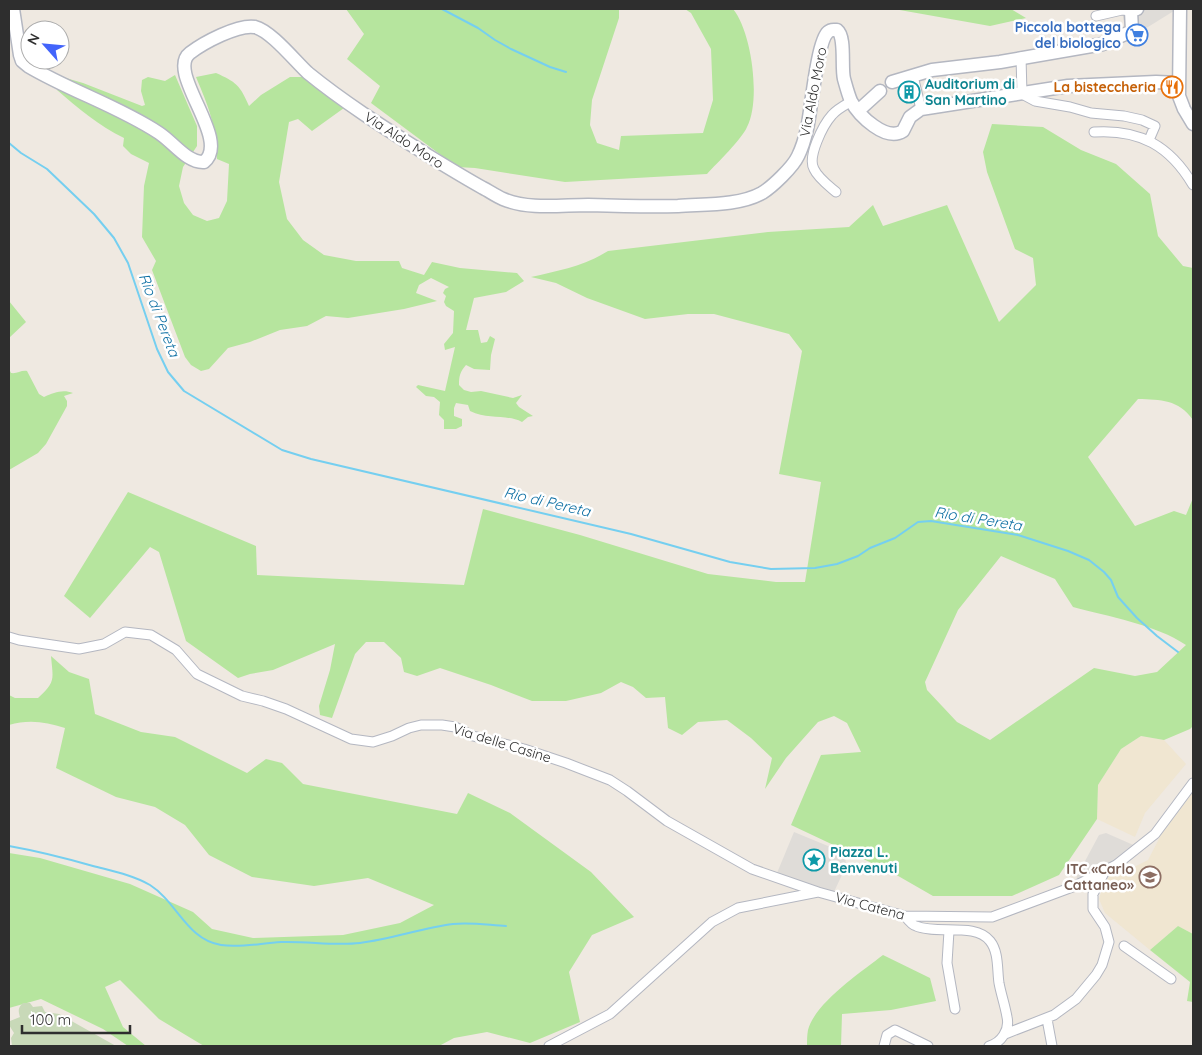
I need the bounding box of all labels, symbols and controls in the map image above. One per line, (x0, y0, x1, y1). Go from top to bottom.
place label: Piccola bottega del biologico (1015, 18, 1121, 52)
north arrow (20, 20, 70, 70)
supermarket icon: Piccola bottega del biologico (1125, 23, 1149, 47)
text: N (23, 30, 44, 48)
street label: Via Aldo Moro (795, 46, 831, 138)
place label: Auditorium di San Martino (925, 75, 1015, 109)
restaurant icon: La bisteccheria (1160, 75, 1184, 99)
place label: La bisteccheria (1053, 78, 1156, 96)
building icon: Auditorium di San Martino (897, 80, 921, 104)
street label: Via Aldo Moro (361, 108, 447, 172)
water label: Rio di Pereta (135, 270, 184, 360)
water label: Rio di Pereta (502, 482, 593, 521)
water label: Rio di Pereta (933, 502, 1024, 535)
street label: Via delle Casine (450, 719, 554, 767)
place label: Piazza L. Benvenuti (830, 843, 897, 877)
place icon: Piazza L. Benvenuti (802, 848, 826, 872)
place label: ITC «Carlo Cattaneo» (1064, 860, 1134, 894)
school or university icon: ITC «Carlo Cattaneo» (1138, 865, 1162, 889)
street label: Via Catena (833, 888, 907, 924)
scale bar (22, 1002, 130, 1034)
text: 100 m (30, 1010, 71, 1029)

